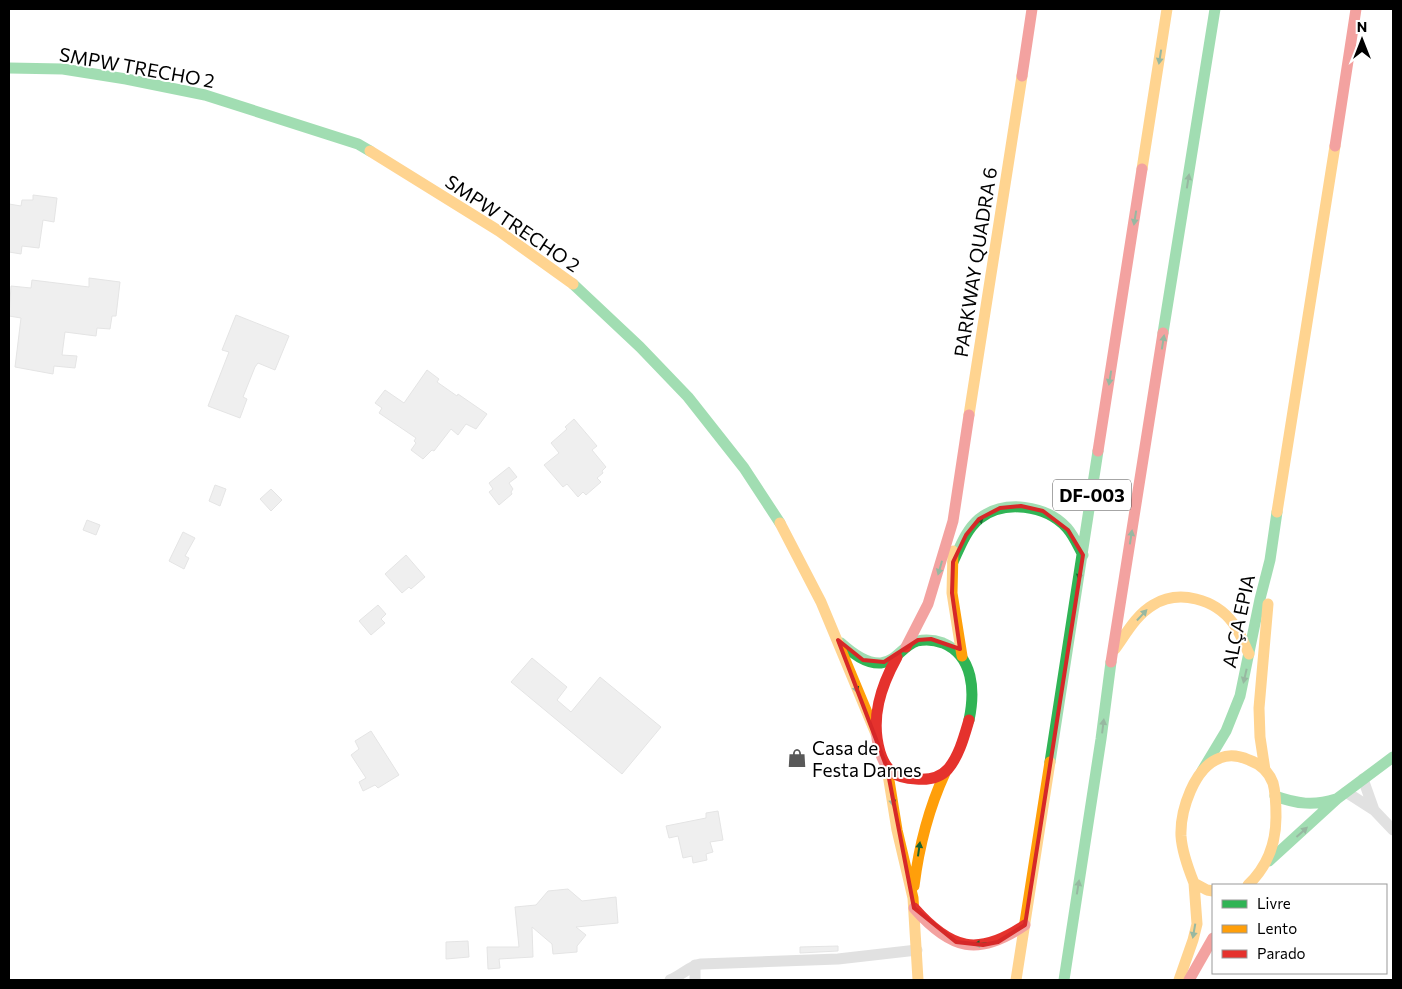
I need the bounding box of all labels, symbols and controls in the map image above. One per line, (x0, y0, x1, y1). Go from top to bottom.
north arrow (1337, 15, 1387, 65)
text: N (1357, 18, 1367, 35)
street label: SMPW TRECHO 2 (58, 42, 216, 92)
one-way arrow (1155, 49, 1163, 65)
street label: PARKWAY QUADRA 6 (949, 165, 1001, 359)
street label: SMPW TRECHO 2 (441, 169, 585, 277)
one-way arrow (1184, 173, 1192, 189)
one-way arrow (1131, 210, 1139, 226)
one-way arrow (1159, 333, 1167, 349)
one-way arrow (1106, 371, 1114, 387)
road number: DF-003 (1053, 480, 1131, 510)
one-way arrow (972, 516, 985, 527)
one-way arrow (1128, 528, 1136, 544)
one-way arrow (935, 561, 943, 576)
one-way arrow (1075, 566, 1083, 582)
street label: ALÇA EPIA (1217, 572, 1259, 670)
one-way arrow (1136, 609, 1148, 621)
one-way arrow (1241, 668, 1249, 683)
one-way arrow (851, 679, 859, 694)
one-way arrow (1099, 718, 1107, 734)
place label: Casa de Festa Dames (812, 736, 922, 781)
shop icon: Casa de Festa Dames (786, 747, 808, 769)
one-way arrow (888, 791, 896, 807)
one-way arrow (1296, 826, 1309, 837)
one-way arrow (915, 841, 923, 857)
one-way arrow (1074, 878, 1082, 894)
legend (1212, 884, 1387, 974)
text: Livre (1257, 894, 1291, 912)
text: Lento (1257, 919, 1297, 937)
one-way arrow (1190, 924, 1198, 940)
one-way arrow (973, 941, 989, 949)
text: Parado (1257, 944, 1306, 962)

